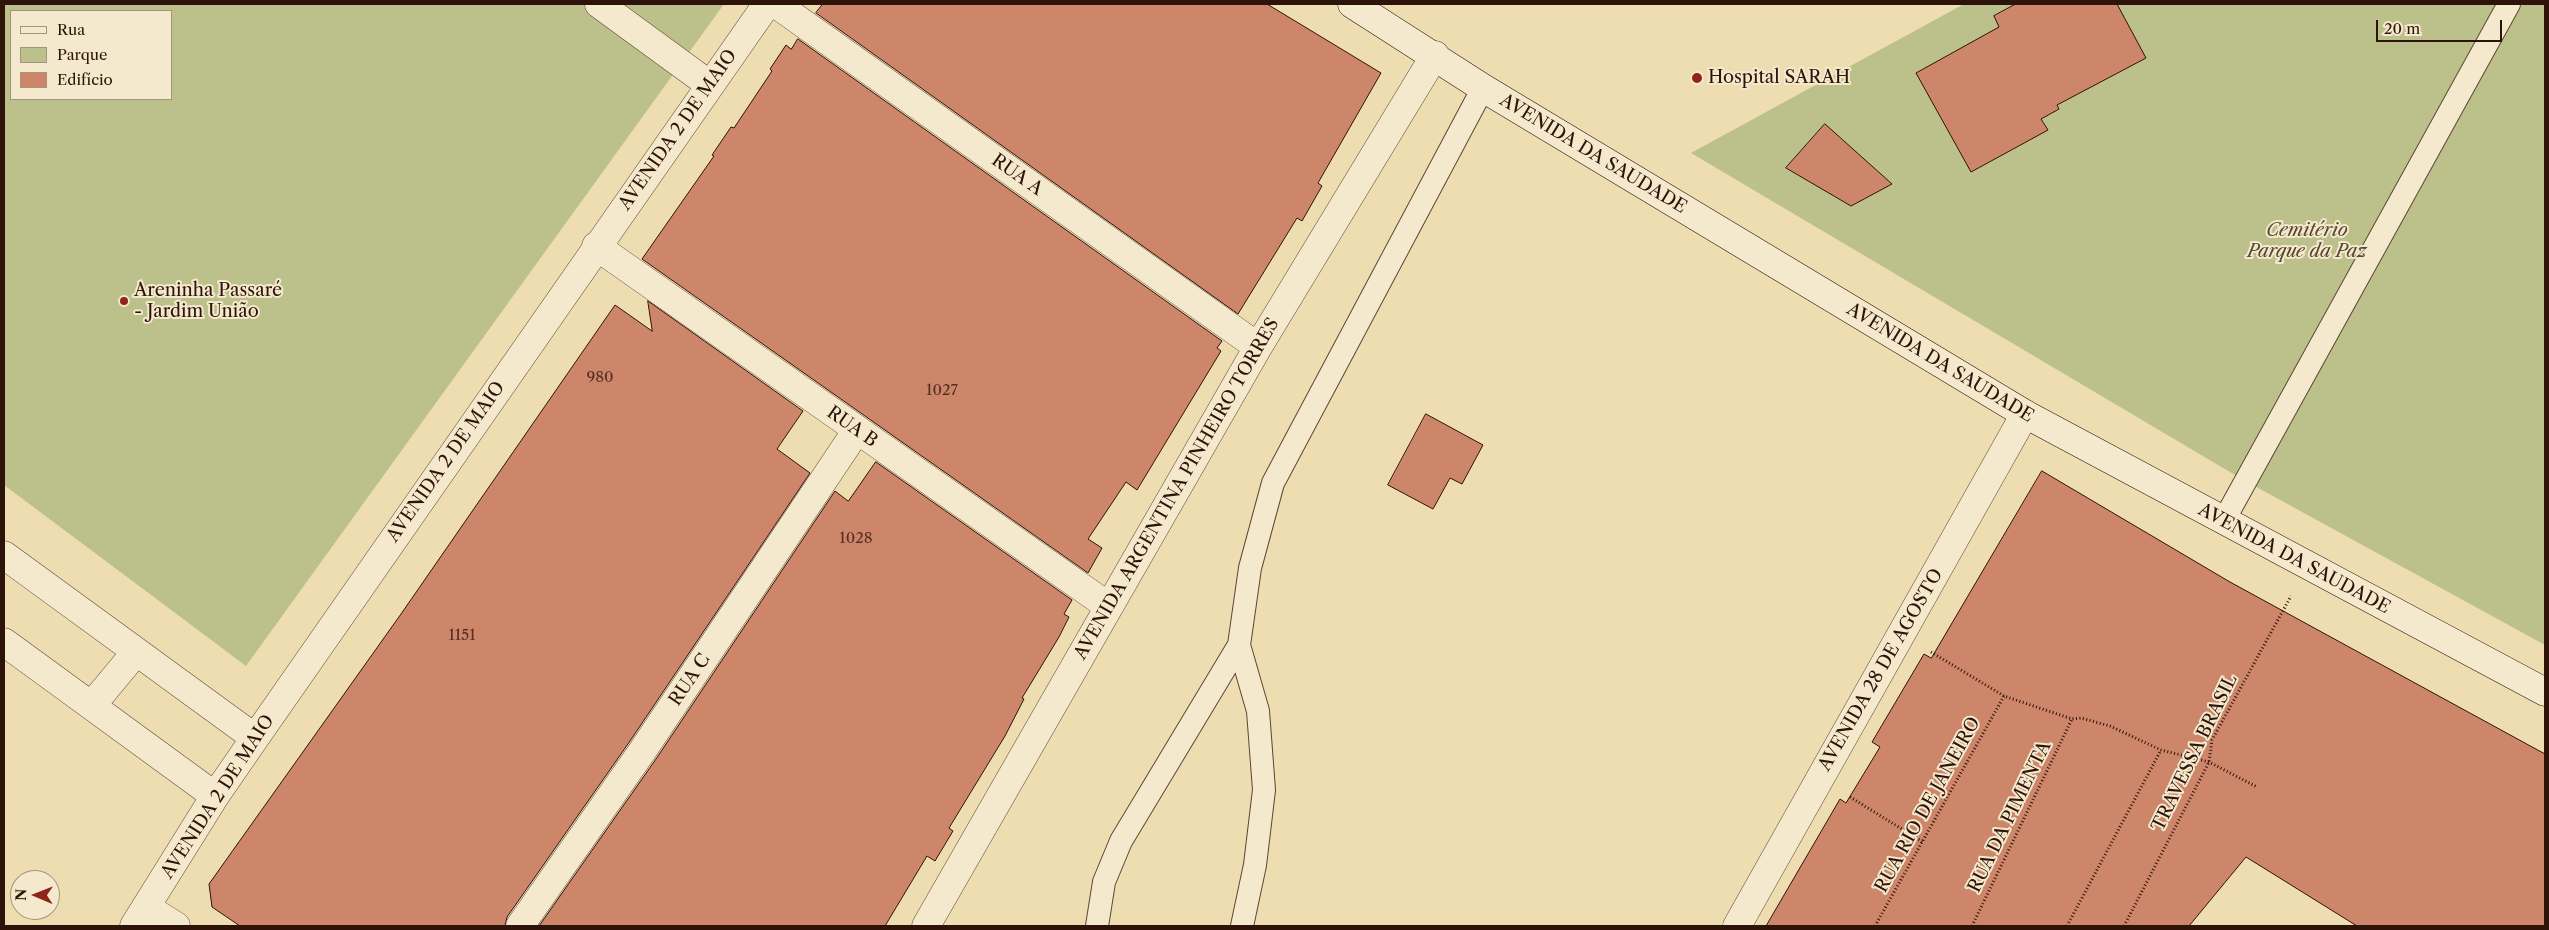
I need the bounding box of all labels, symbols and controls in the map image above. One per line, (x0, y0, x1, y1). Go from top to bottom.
legend (10, 10, 172, 100)
scale bar (2379, 10, 2505, 42)
text: 20 m (2384, 19, 2420, 38)
text: Rua (57, 20, 85, 39)
text: Parque (57, 45, 107, 64)
street label: AVENIDA 2 DE MAIO (614, 46, 742, 214)
place label: Hospital SARAH (1708, 67, 1850, 89)
text: Edifício (57, 70, 113, 89)
marker: Hospital SARAH (1690, 71, 1704, 85)
street label: AVENIDA DA SAUDADE (1496, 90, 1690, 218)
street label: RUA A (987, 150, 1047, 200)
park label: Cemitério Parque da Paz (2247, 220, 2367, 262)
place label: Areninha Passaré - Jardim União (134, 280, 282, 322)
marker: Areninha Passaré - Jardim União (118, 295, 130, 307)
street label: AVENIDA DA SAUDADE (1843, 299, 2037, 427)
street label: AVENIDA ARGENTINA PINHEIRO TORRES (1070, 314, 1284, 664)
house number: 980 (586, 369, 614, 387)
street label: AVENIDA 2 DE MAIO (382, 378, 510, 546)
house number: 1027 (926, 382, 958, 400)
street label: RUA B (822, 402, 882, 452)
street label: AVENIDA DA SAUDADE (2194, 499, 2394, 619)
house number: 1028 (839, 530, 873, 548)
street label: AVENIDA 28 DE AGOSTO (1814, 565, 1948, 775)
house number: 1151 (448, 627, 476, 645)
street label: RUA C (665, 650, 715, 710)
street label: TRAVESSA BRASIL (2148, 671, 2242, 835)
street label: AVENIDA 2 DE MAIO (157, 711, 279, 883)
street label: RUA RIO DE JANEIRO (1871, 714, 1985, 896)
street label: RUA DA PIMENTA (1964, 738, 2056, 896)
north arrow (10, 870, 60, 920)
text: N (12, 889, 30, 901)

